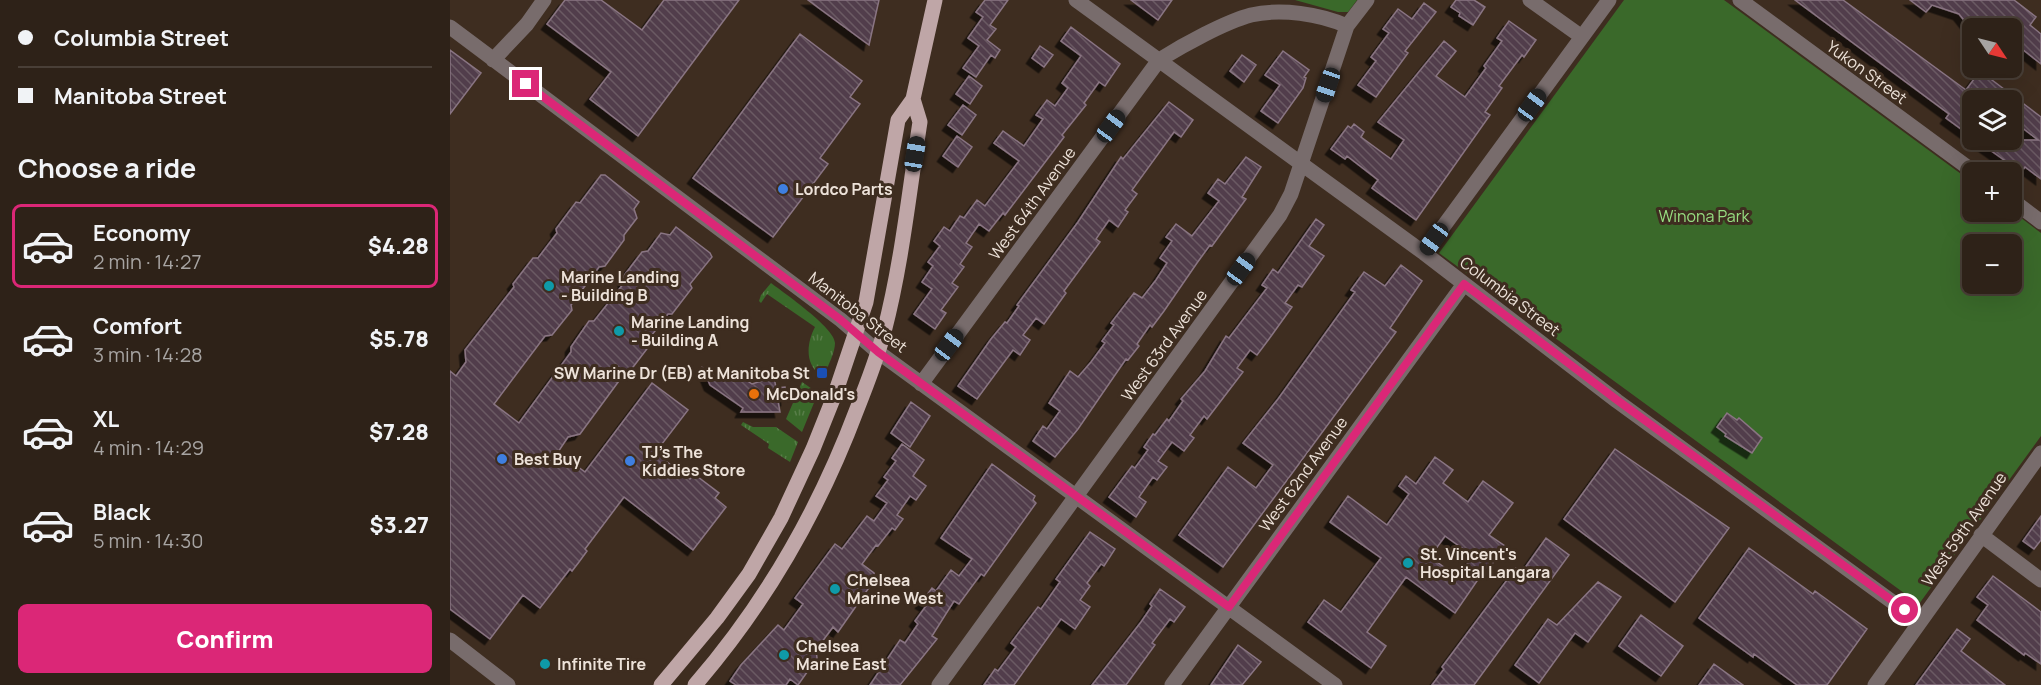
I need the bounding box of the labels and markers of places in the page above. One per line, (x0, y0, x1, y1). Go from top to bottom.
place label: Lordco Parts (795, 178, 893, 200)
marker: Lordco Parts (776, 182, 790, 196)
place label: Marine Landing - Building B (561, 266, 679, 306)
marker: Marine Landing - Building B (542, 279, 556, 293)
place label: Marine Landing - Building A (631, 311, 749, 351)
marker: Marine Landing - Building A (612, 324, 626, 338)
place label: SW Marine Dr (EB) at Manitoba St (554, 362, 810, 384)
marker: SW Marine Dr (EB) at Manitoba St (815, 366, 829, 380)
place label: McDonald's (766, 383, 855, 405)
marker: McDonald's (747, 387, 761, 401)
place label: TJ's The Kiddies Store (642, 441, 746, 481)
place label: Best Buy (514, 448, 582, 470)
marker: Best Buy (495, 452, 509, 466)
marker: TJ's The Kiddies Store (623, 454, 637, 468)
place label: St. Vincent's Hospital Langara (1420, 543, 1550, 583)
marker: St. Vincent's Hospital Langara (1401, 556, 1415, 570)
place label: Chelsea Marine West (847, 569, 943, 609)
marker: Chelsea Marine West (828, 582, 842, 596)
place label: Chelsea Marine East (796, 635, 887, 675)
marker: Chelsea Marine East (777, 648, 791, 662)
place label: Infinite Tire (557, 653, 647, 675)
marker: Infinite Tire (538, 657, 552, 671)

